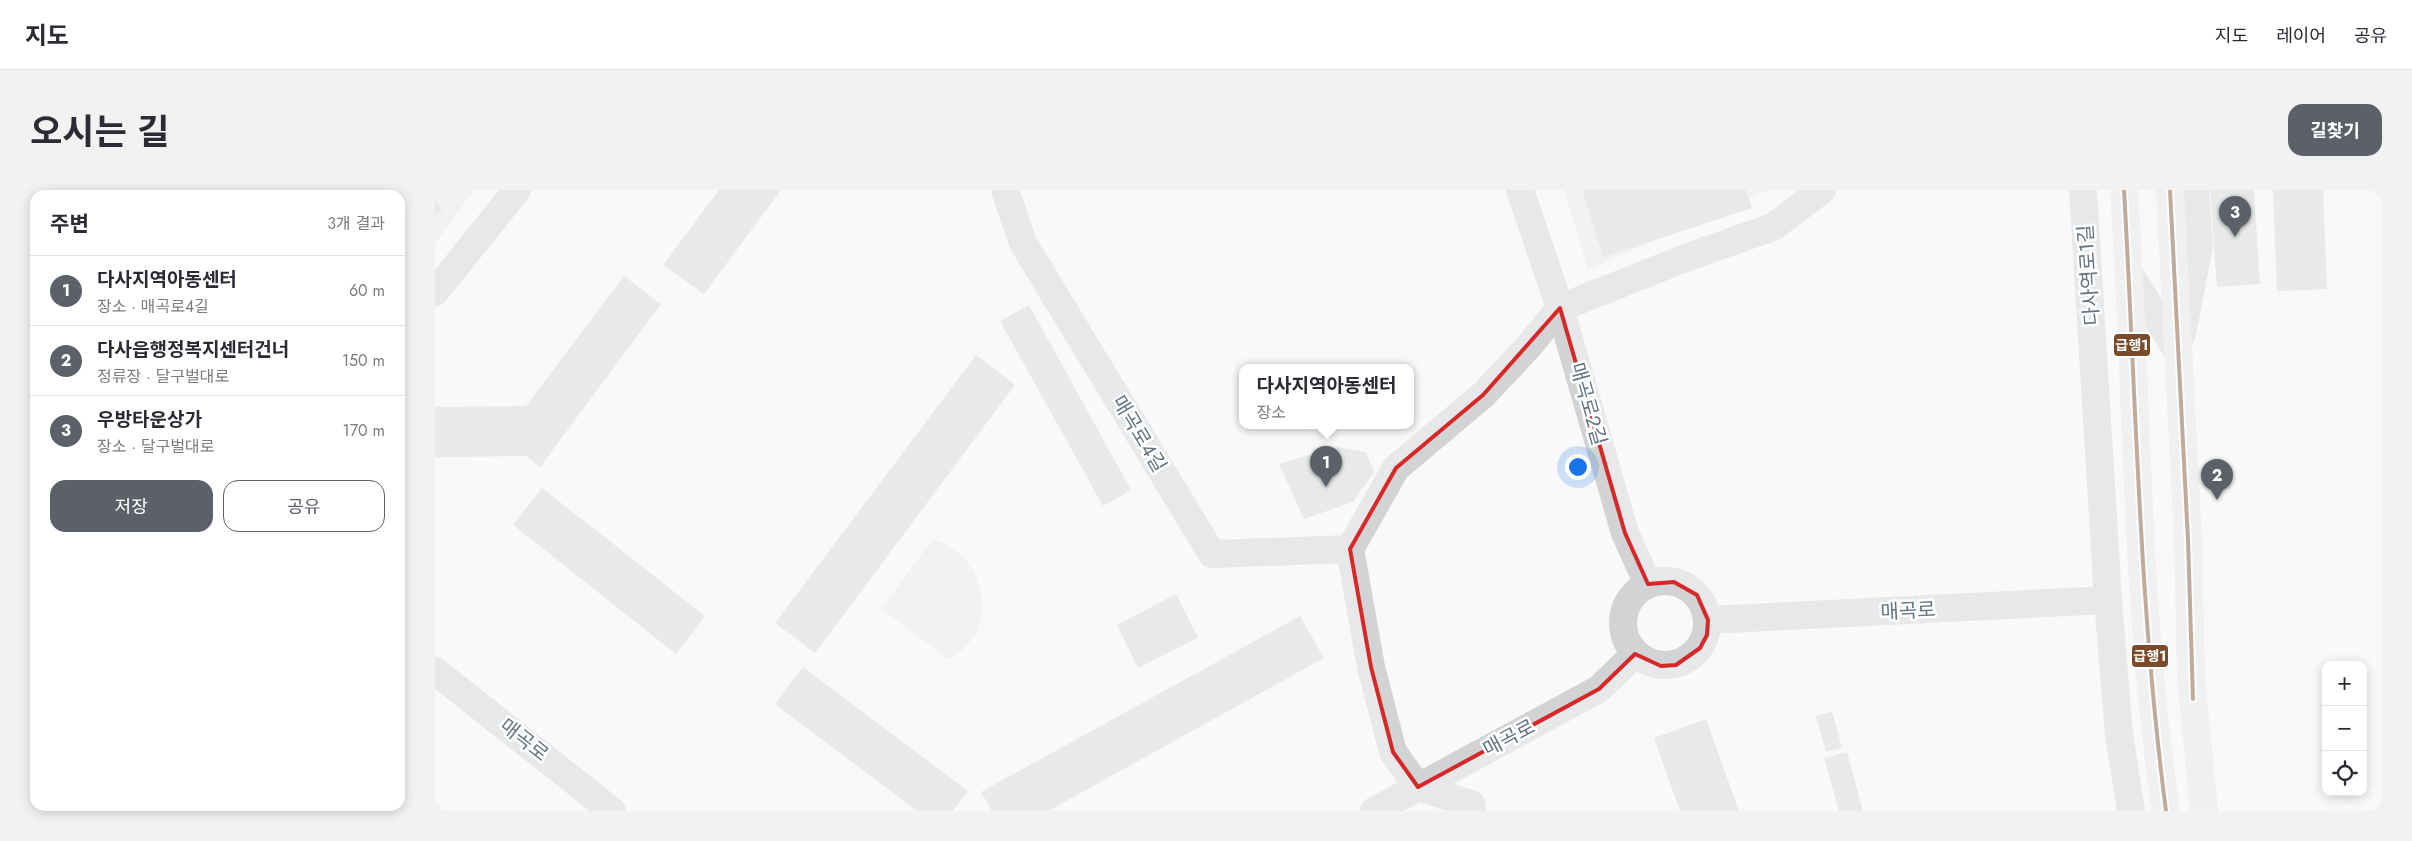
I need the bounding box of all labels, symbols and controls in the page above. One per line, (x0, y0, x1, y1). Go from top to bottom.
text: 지도 (25, 18, 69, 53)
text: 지도 (2215, 23, 2248, 49)
text: 레이어 (2276, 23, 2326, 49)
text: 공유 (2354, 23, 2387, 49)
button: 길찾기 (2288, 104, 2382, 156)
text: 오시는 길 (30, 107, 169, 157)
pin: 3 (2219, 196, 2251, 237)
text: 주변 (50, 209, 89, 239)
text: 3개 결과 (327, 212, 385, 235)
street label: 다사역로1길 (2071, 224, 2107, 326)
text: 다사지역아동센터 (97, 266, 237, 293)
text: 1 (62, 279, 70, 302)
text: 60 m (349, 279, 385, 302)
text: 장소 · 매곡로4길 (97, 295, 209, 318)
line badge: 급행1 (2113, 333, 2151, 357)
text: 급행1 (2116, 335, 2148, 355)
text: 다사읍행정복지센터건너 (97, 336, 289, 363)
text: 2 (61, 349, 71, 372)
text: 150 m (342, 349, 385, 372)
street label: 매곡로2길 (1562, 359, 1614, 449)
popup (1239, 364, 1414, 429)
text: 정류장 · 달구벌대로 (97, 365, 229, 388)
text: 다사지역아동센터 (1257, 372, 1396, 399)
street label: 매곡로4길 (1105, 390, 1173, 478)
text: 장소 (1257, 401, 1286, 424)
text: 우방타운상가 (97, 406, 202, 433)
text: 3 (61, 419, 71, 442)
text: 170 m (343, 419, 385, 442)
text: 장소 · 달구벌대로 (97, 435, 214, 458)
pin: 1 (1310, 446, 1342, 487)
your location (1565, 454, 1591, 480)
pin: 2 (2201, 459, 2233, 500)
button: 저장 (50, 480, 213, 532)
button: 공유 (223, 480, 385, 532)
street label: 매곡로 (1880, 595, 1936, 627)
line badge: 급행1 (2131, 644, 2169, 668)
text: 급행1 (2134, 646, 2166, 666)
map controls (2322, 661, 2367, 796)
button: + (2322, 661, 2367, 706)
button: − (2322, 706, 2367, 751)
street label: 매곡로 (493, 712, 555, 768)
street label: 매곡로 (1478, 712, 1540, 764)
button: locate (2322, 751, 2367, 796)

